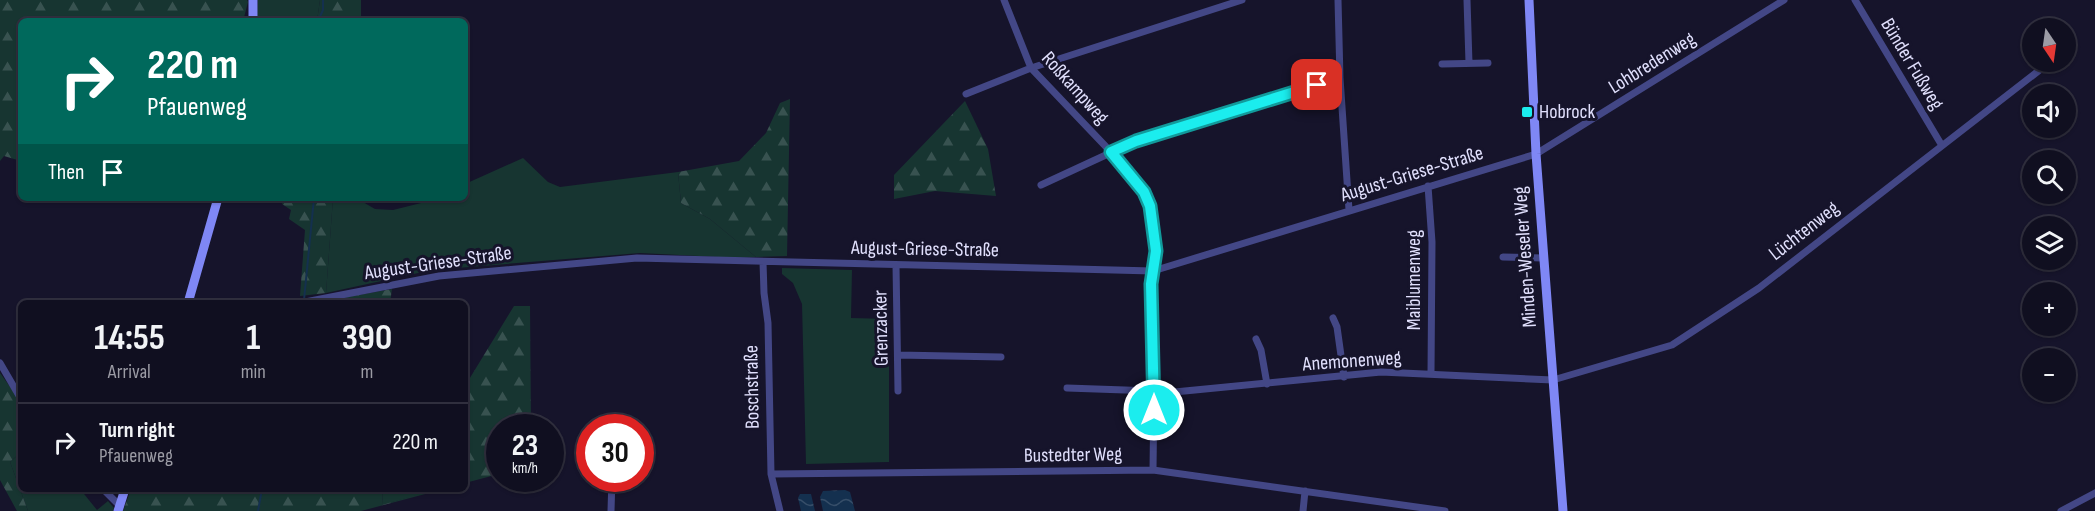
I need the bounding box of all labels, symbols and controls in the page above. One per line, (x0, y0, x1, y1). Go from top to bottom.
street label: Bünder Fußweg (1875, 14, 1949, 114)
north arrow (2022, 18, 2076, 72)
map controls (2022, 18, 2076, 402)
street label: Lohbredenweg (1604, 27, 1700, 99)
text: 220 m (147, 40, 238, 91)
icon: right (48, 42, 126, 120)
street label: Roßkampweg (1036, 47, 1114, 129)
pin (1291, 59, 1342, 110)
icon: arrive (1300, 68, 1333, 101)
button: sound (2022, 84, 2076, 138)
text: Pfauenweg (147, 91, 247, 123)
place label: Hobrock (1539, 100, 1595, 124)
marker: Hobrock (1520, 105, 1534, 119)
street label: August-Griese-Straße (1337, 141, 1486, 207)
button: search (2022, 150, 2076, 204)
icon: arrive (96, 156, 129, 189)
text: Then (48, 159, 84, 186)
street label: Minden-Weseler Weg (1508, 186, 1542, 328)
street label: Lüchtenweg (1764, 196, 1844, 266)
button: layers (2022, 216, 2076, 270)
street label: Maiblumenweg (1402, 230, 1426, 330)
street label: August-Griese-Straße (850, 236, 999, 262)
street label: August-Griese-Straße (362, 241, 513, 285)
button: + (2022, 282, 2076, 336)
street label: Grenzacker (868, 290, 894, 366)
text: 14:55 (94, 317, 165, 360)
text: 1 (246, 317, 260, 360)
text: 390 (342, 317, 392, 360)
street label: Boschstraße (739, 345, 765, 429)
street label: Anemonenweg (1301, 346, 1402, 376)
button: − (2022, 348, 2076, 402)
text: Arrival (108, 360, 151, 384)
text: min (241, 360, 266, 384)
text: m (360, 360, 373, 384)
position arrow (1122, 378, 1186, 442)
speed limit sign: 30 (576, 414, 654, 492)
text: Turn right (99, 417, 175, 444)
icon: right (48, 426, 81, 459)
text: 23 (512, 428, 538, 464)
text: 220 m (392, 429, 438, 456)
street label: Bustedter Weg (1024, 442, 1122, 468)
text: Pfauenweg (99, 444, 173, 468)
text: km/h (512, 459, 538, 478)

